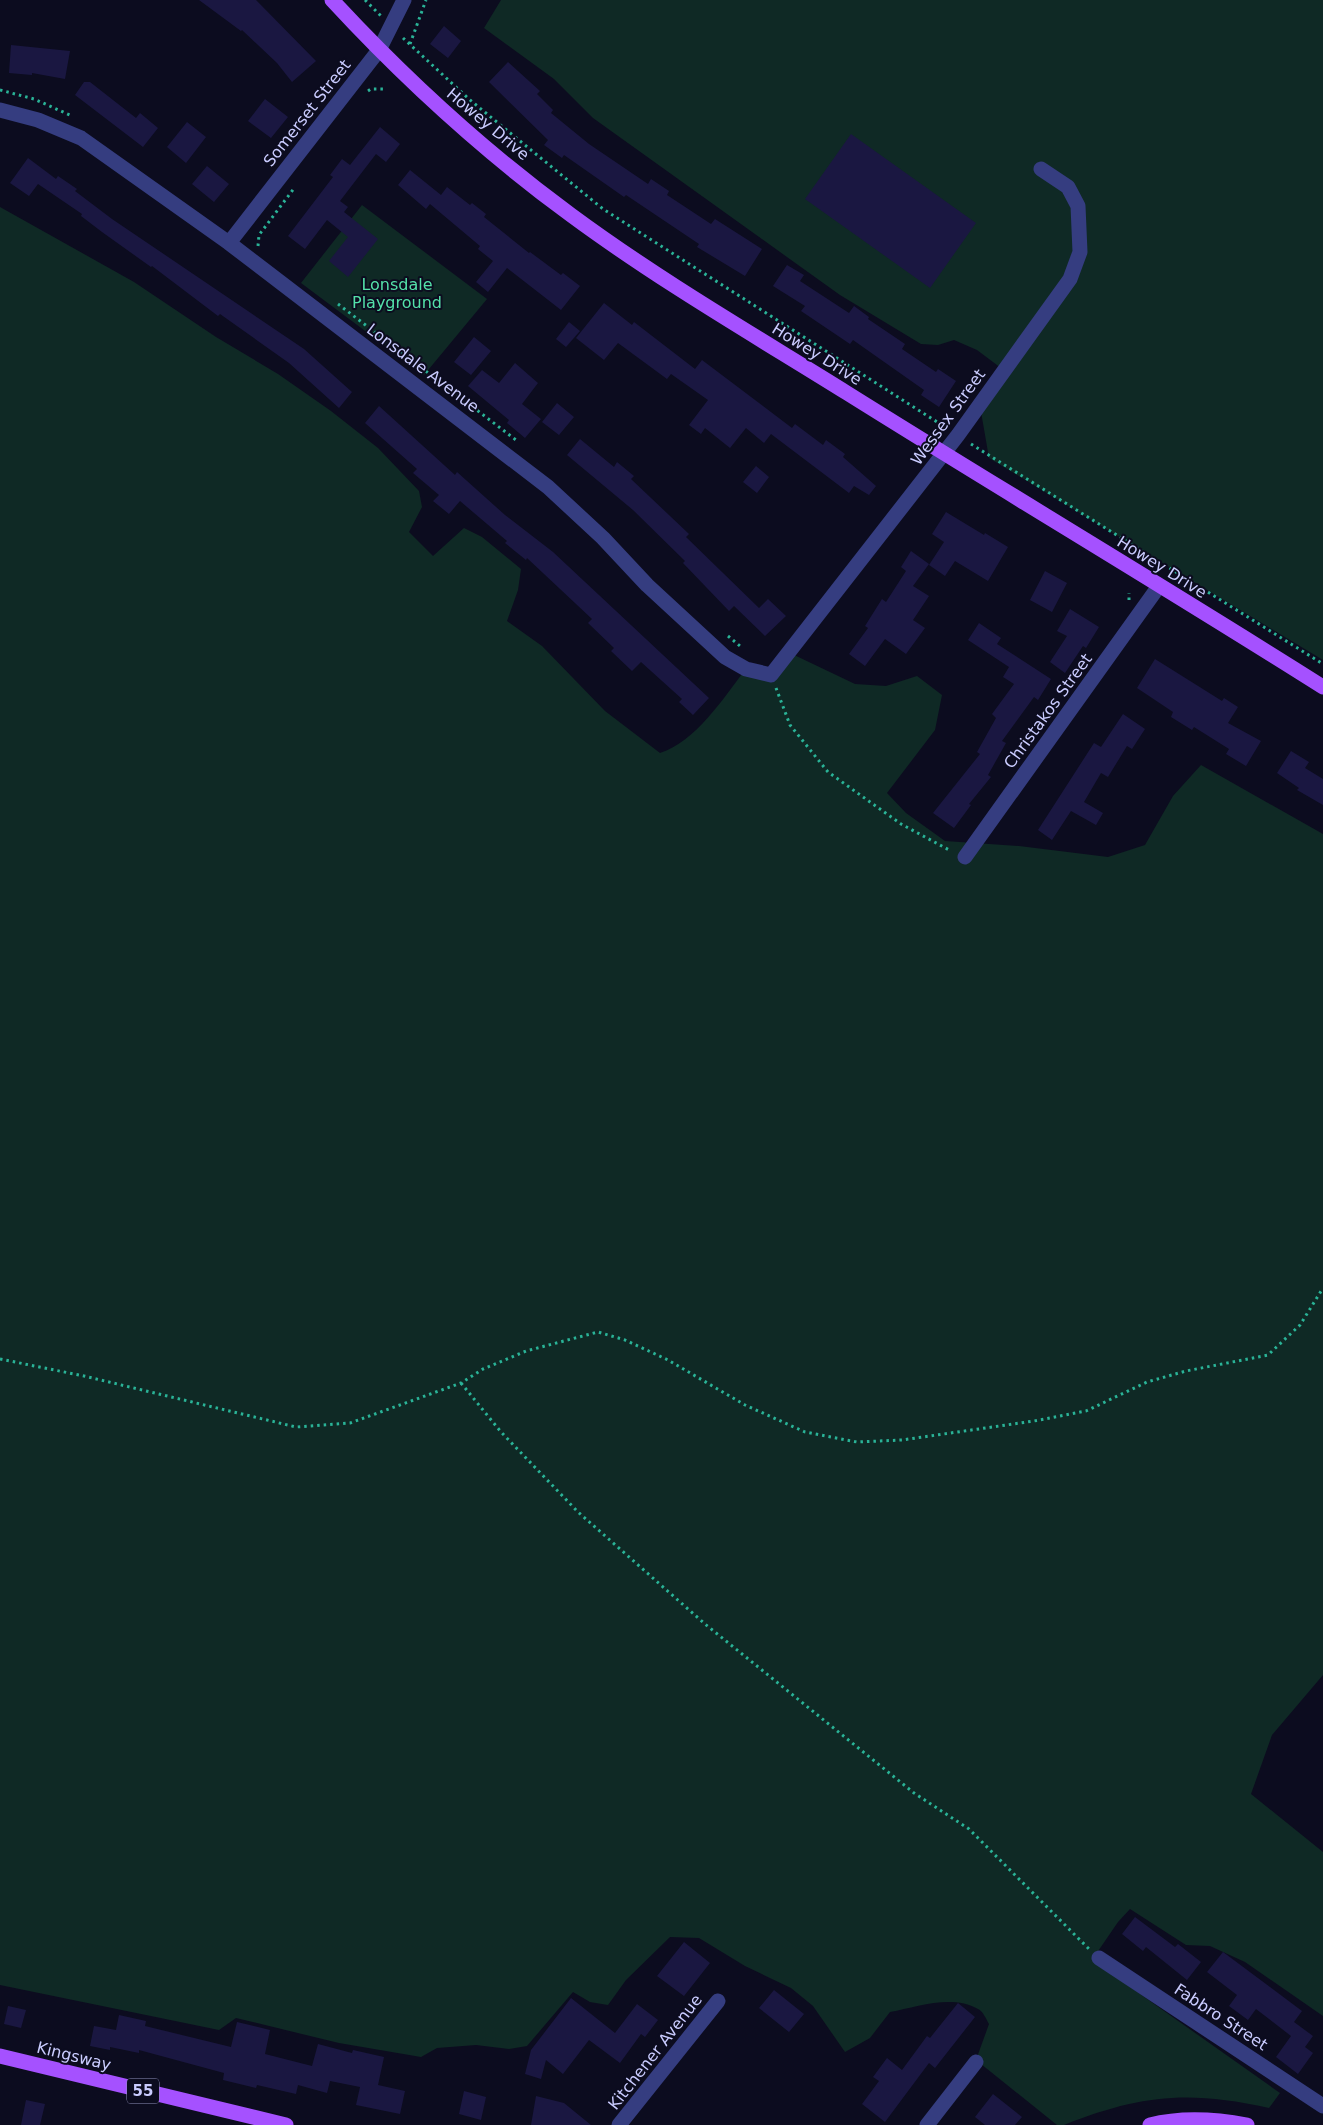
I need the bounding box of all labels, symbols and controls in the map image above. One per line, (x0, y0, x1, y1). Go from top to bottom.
street label: Somerset Street (259, 56, 355, 170)
street label: Howey Drive (443, 84, 533, 164)
park label: Lonsdale Playground (352, 275, 442, 312)
street label: Howey Drive (769, 319, 865, 389)
street label: Lonsdale Avenue (363, 320, 483, 416)
street label: Wessex Street (907, 365, 989, 469)
street label: Howey Drive (1114, 532, 1210, 602)
street label: Christakos Street (1000, 650, 1096, 772)
street label: Fabbro Street (1171, 1980, 1271, 2054)
street label: Kitchener Avenue (604, 1991, 706, 2113)
street label: Kingsway (35, 2038, 113, 2074)
road number: 55 (127, 2078, 159, 2104)

